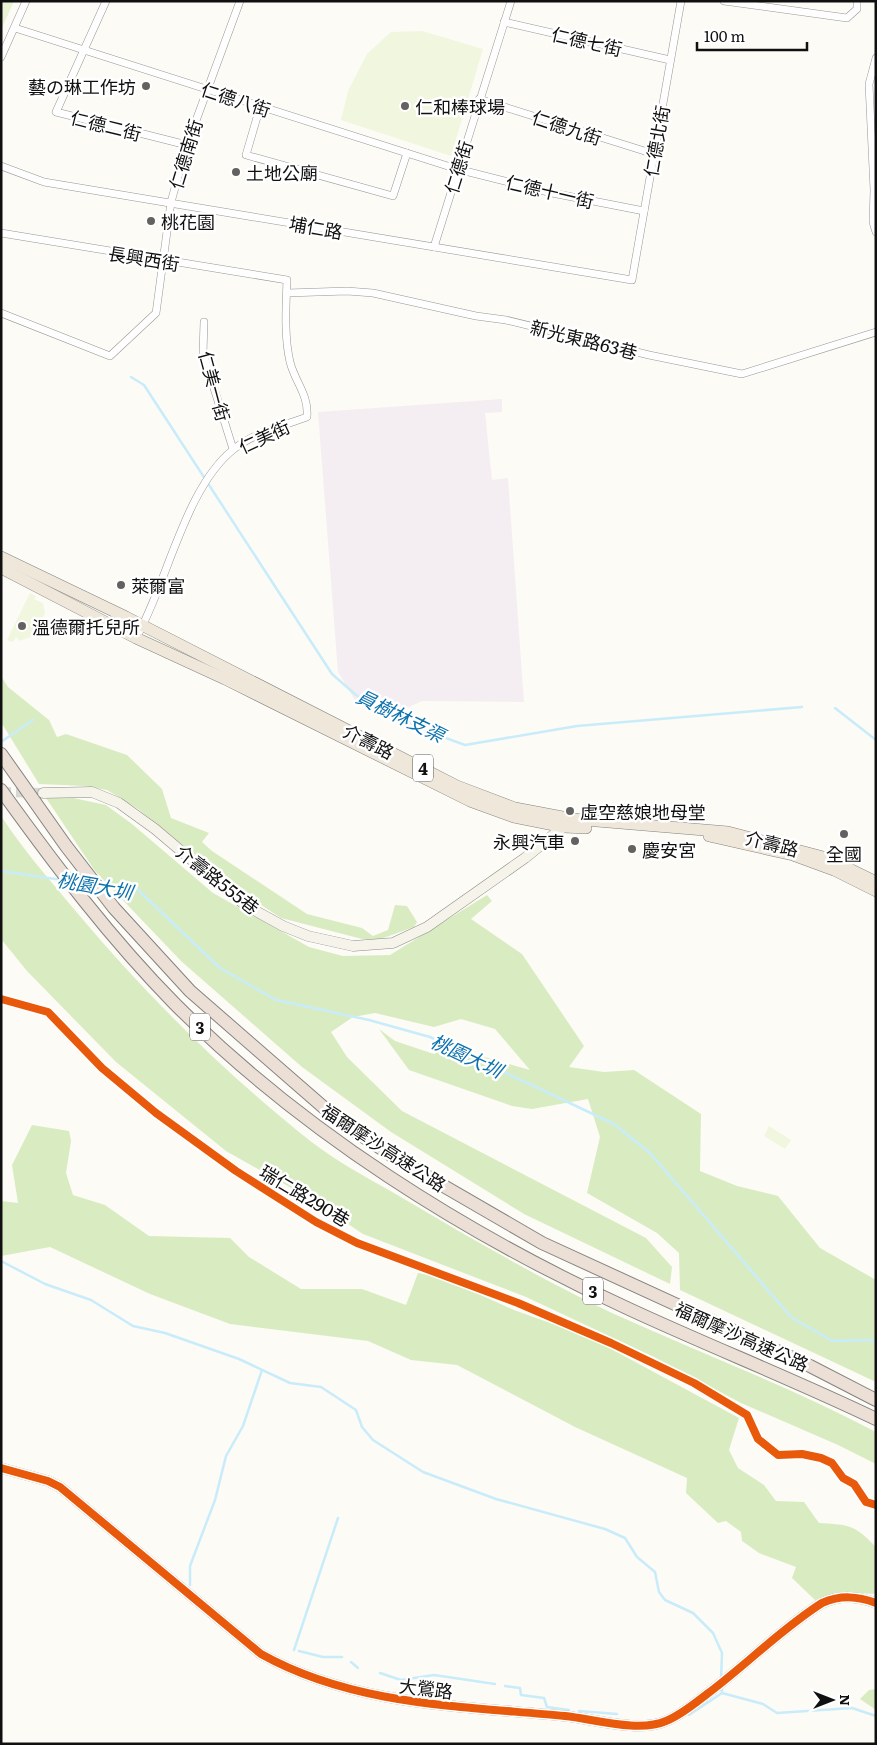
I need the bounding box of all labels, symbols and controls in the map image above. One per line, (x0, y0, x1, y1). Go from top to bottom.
street label: 仁德七街 (549, 20, 625, 62)
scale bar (697, 20, 807, 52)
text: 100 m (704, 24, 745, 47)
place label: 藝の琳工作坊 (28, 73, 136, 100)
street label: 仁德八街 (198, 75, 274, 123)
marker: 藝の琳工作坊 (140, 80, 152, 92)
place label: 仁和棒球場 (415, 93, 505, 120)
marker: 仁和棒球場 (399, 100, 411, 112)
street label: 仁德二街 (68, 103, 144, 147)
street label: 仁德九街 (529, 103, 605, 151)
street label: 仁德北街 (636, 103, 676, 179)
street label: 仁德南街 (162, 116, 208, 192)
street label: 仁德街 (437, 137, 479, 197)
place label: 土地公廟 (246, 159, 318, 186)
marker: 土地公廟 (230, 166, 242, 178)
street label: 仁德十一街 (503, 168, 597, 214)
place label: 桃花園 (161, 208, 215, 235)
street label: 埔仁路 (287, 209, 345, 245)
marker: 桃花園 (145, 215, 157, 227)
street label: 長興西街 (106, 239, 182, 277)
street label: 新光東路63巷 (528, 313, 640, 365)
street label: 仁美一街 (193, 348, 237, 424)
street label: 仁美街 (234, 412, 294, 460)
place label: 萊爾富 (131, 572, 185, 599)
marker: 萊爾富 (115, 579, 127, 591)
place label: 溫德爾托兒所 (32, 613, 140, 640)
marker: 溫德爾托兒所 (16, 620, 28, 632)
water label: 員樹林支渠 (352, 682, 453, 750)
street label: 介壽路 (339, 717, 399, 765)
road number: 4 (413, 754, 433, 781)
place label: 虛空慈娘地母堂 (580, 798, 706, 825)
marker: 虛空慈娘地母堂 (564, 805, 576, 817)
street label: 介壽路 (743, 823, 801, 863)
place label: 永興汽車 (493, 828, 565, 855)
marker: 全國 (838, 828, 850, 840)
marker: 永興汽車 (569, 835, 581, 847)
place label: 慶安宮 (642, 836, 696, 863)
street label: 介壽路555巷 (171, 838, 265, 920)
place label: 全國 (826, 840, 862, 867)
marker: 慶安宮 (626, 843, 638, 855)
water label: 桃園大圳 (55, 865, 138, 906)
road number: 3 (190, 1014, 210, 1040)
water label: 桃園大圳 (427, 1026, 510, 1085)
street label: 福爾摩沙高速公路 (316, 1096, 452, 1198)
street label: 瑞仁路290巷 (255, 1157, 355, 1233)
road number: 3 (583, 1278, 603, 1304)
street label: 福爾摩沙高速公路 (671, 1294, 813, 1378)
street label: 大鶯路 (398, 1671, 454, 1705)
north arrow (807, 1675, 857, 1725)
text: N (836, 1694, 856, 1706)

